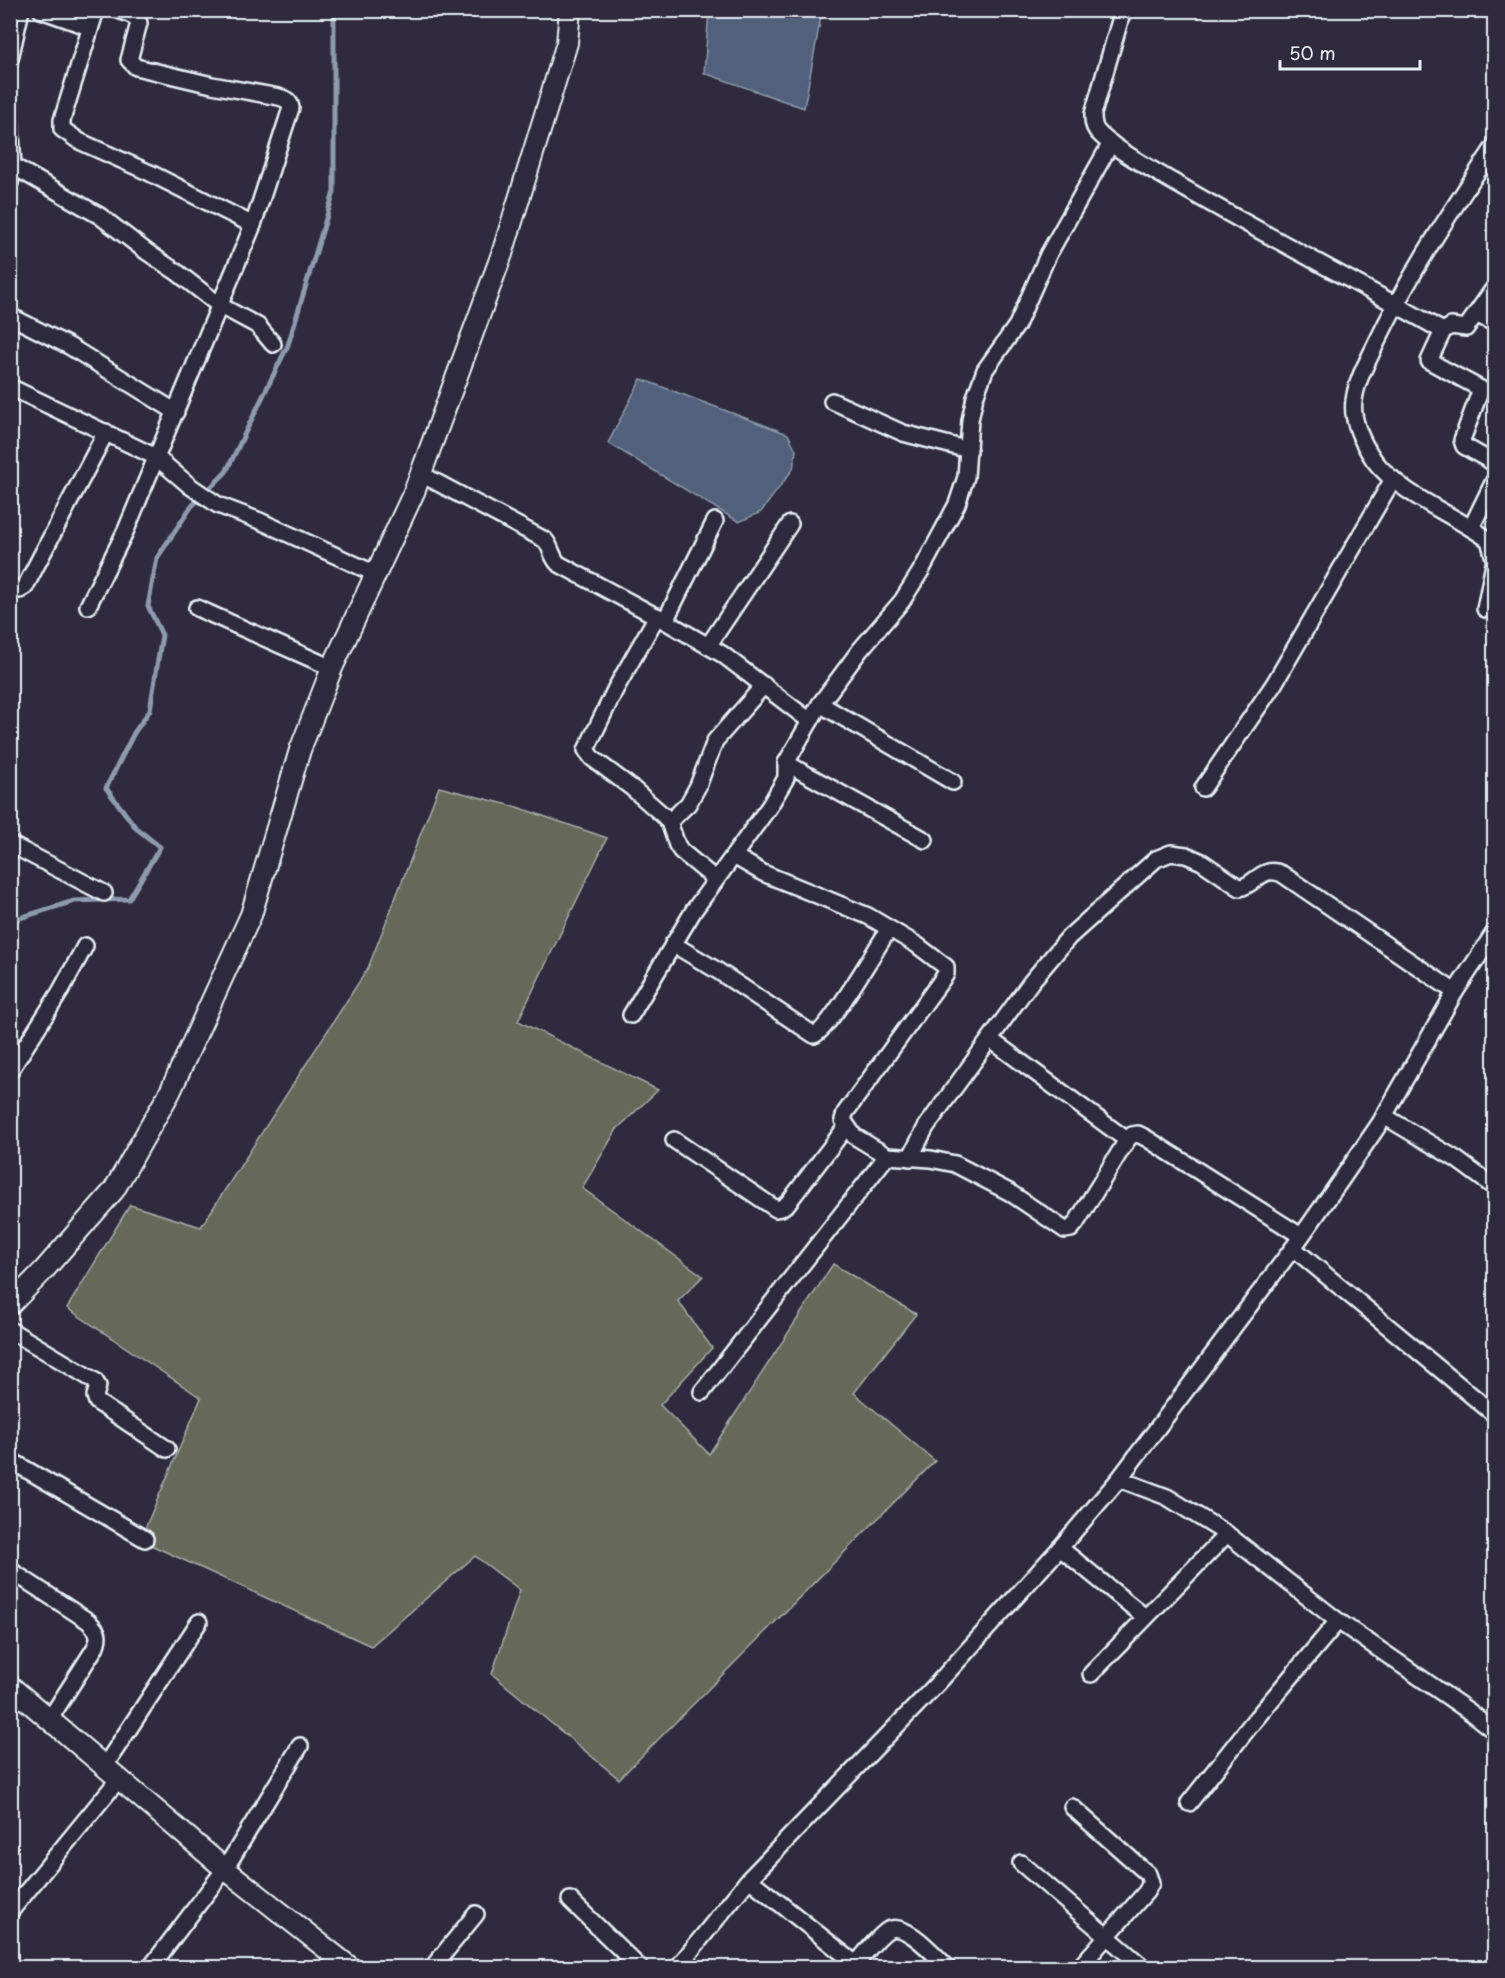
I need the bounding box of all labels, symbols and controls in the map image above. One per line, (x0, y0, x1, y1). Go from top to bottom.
scale bar (1280, 33, 1420, 71)
text: 50 m (1289, 39, 1336, 66)

